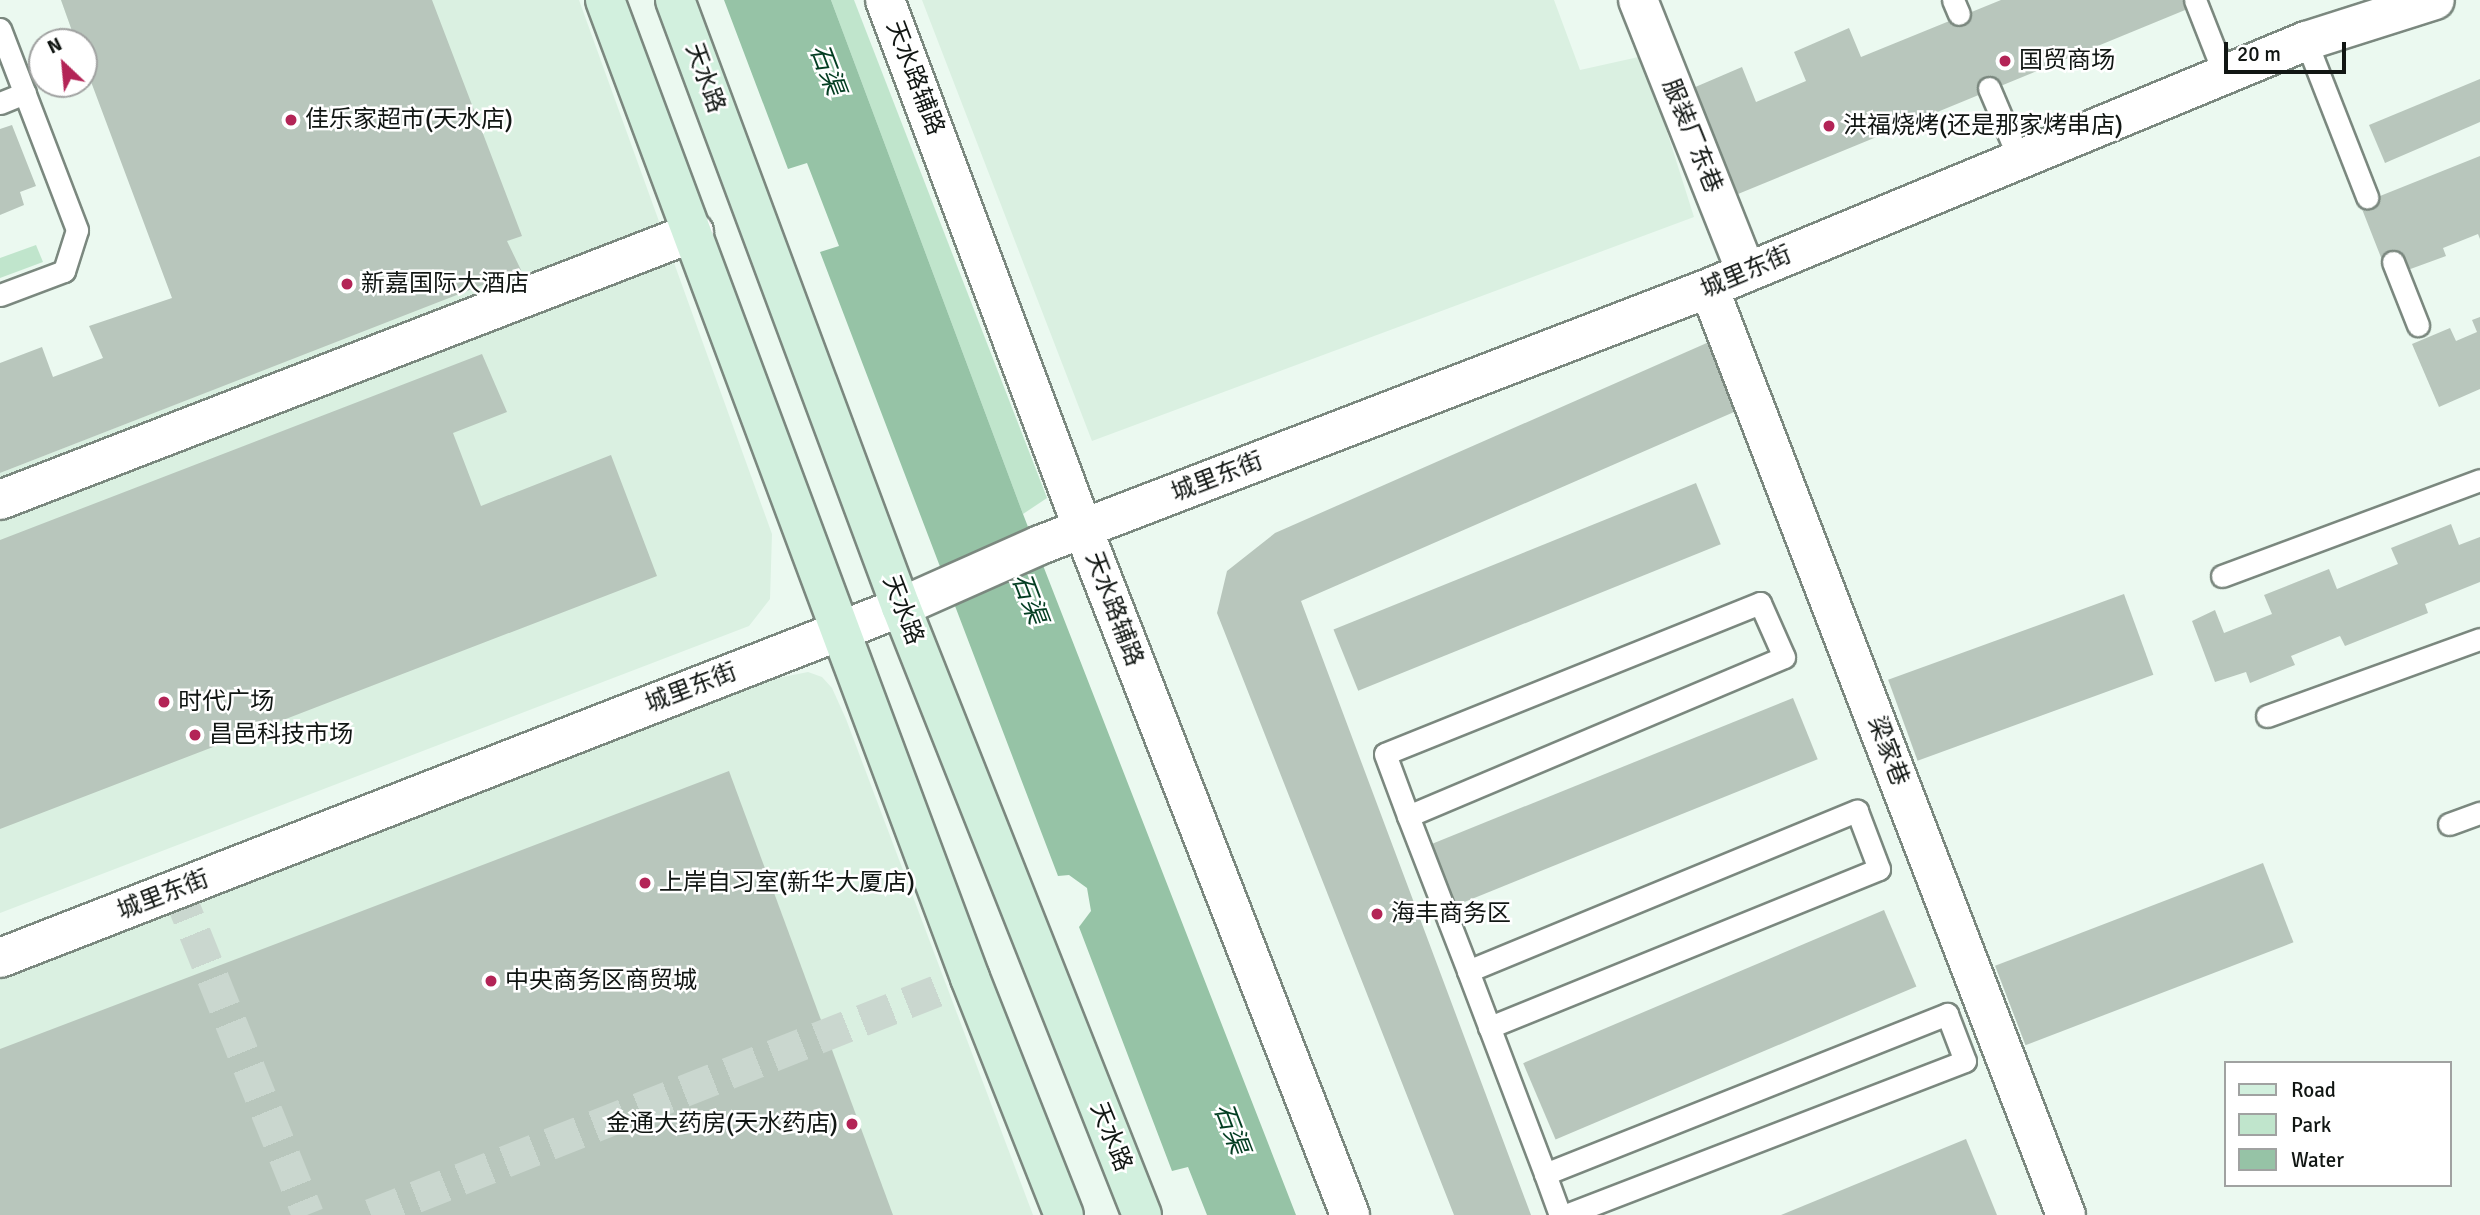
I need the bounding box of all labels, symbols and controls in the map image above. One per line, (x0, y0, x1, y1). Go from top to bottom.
street label: 天水路辅路 (880, 17, 950, 139)
north arrow (28, 28, 98, 98)
scale bar (2228, 28, 2350, 72)
text: N (43, 32, 66, 60)
street label: 天水路 (679, 39, 731, 117)
water label: 石渠 (802, 40, 850, 100)
text: 20 m (2237, 41, 2281, 67)
place label: 国贸商场 (2019, 47, 2115, 75)
marker: 国贸商场 (1997, 53, 2013, 69)
street label: 服装厂东巷 (1656, 75, 1728, 197)
place label: 佳乐家超市(天水店) (305, 106, 513, 134)
marker: 佳乐家超市(天水店) (283, 112, 299, 128)
place label: 洪福烧烤(还是那家烤串店) (1843, 112, 2123, 140)
marker: 洪福烧烤(还是那家烤串店) (1821, 118, 1837, 134)
street label: 城里东街 (1696, 240, 1796, 304)
place label: 新嘉国际大酒店 (361, 270, 529, 298)
marker: 新嘉国际大酒店 (339, 276, 355, 292)
street label: 城里东街 (1167, 446, 1267, 508)
street label: 天水路辅路 (1079, 548, 1149, 670)
water label: 石渠 (1004, 569, 1052, 629)
street label: 天水路 (877, 571, 929, 649)
street label: 城里东街 (641, 657, 741, 719)
place label: 时代广场 (178, 688, 274, 716)
marker: 时代广场 (156, 694, 172, 710)
street label: 梁家巷 (1862, 712, 1914, 790)
place label: 昌邑科技市场 (209, 721, 353, 749)
marker: 昌邑科技市场 (187, 727, 203, 743)
street label: 城里东街 (113, 864, 213, 926)
place label: 上岸自习室(新华大厦店) (659, 869, 915, 897)
marker: 上岸自习室(新华大厦店) (637, 875, 653, 891)
place label: 海丰商务区 (1391, 900, 1511, 928)
marker: 海丰商务区 (1369, 906, 1385, 922)
place label: 中央商务区商贸城 (505, 967, 697, 995)
marker: 中央商务区商贸城 (483, 973, 499, 989)
legend (2224, 1061, 2452, 1187)
text: Road (2291, 1077, 2336, 1103)
street label: 天水路 (1084, 1098, 1138, 1176)
water label: 石渠 (1206, 1099, 1254, 1159)
place label: 金通大药房(天水药店) (606, 1110, 838, 1138)
text: Park (2291, 1112, 2331, 1138)
marker: 金通大药房(天水药店) (844, 1116, 860, 1132)
text: Water (2291, 1147, 2344, 1173)

